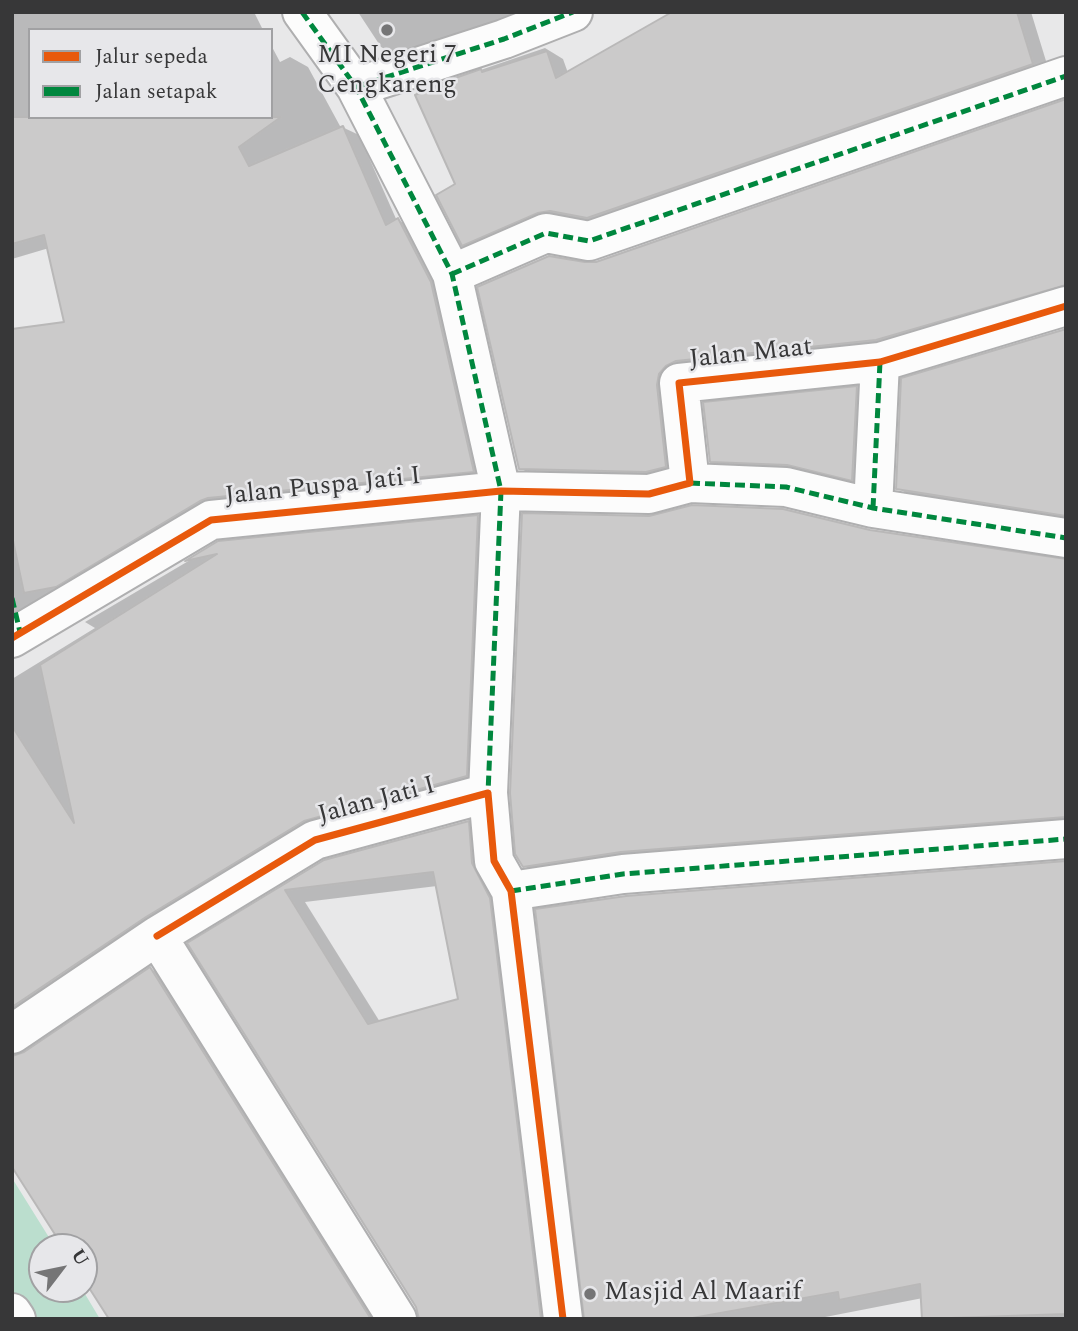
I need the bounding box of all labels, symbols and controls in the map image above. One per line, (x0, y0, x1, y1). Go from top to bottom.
marker: MI Negeri 7 Cengkareng (379, 22, 395, 38)
legend (28, 28, 273, 119)
text: Jalur sepeda (95, 41, 208, 73)
place label: MI Negeri 7 Cengkareng (317, 41, 457, 102)
text: Jalan setapak (95, 76, 217, 108)
street label: Jalan Maat (688, 333, 814, 377)
street label: Jalan Puspa Jati I (224, 462, 422, 514)
street label: Jalan Jati I (315, 771, 439, 833)
north arrow (28, 1233, 98, 1303)
text: U (63, 1243, 96, 1272)
place label: Masjid Al Maarif (604, 1278, 801, 1310)
marker: Masjid Al Maarif (582, 1286, 598, 1302)

